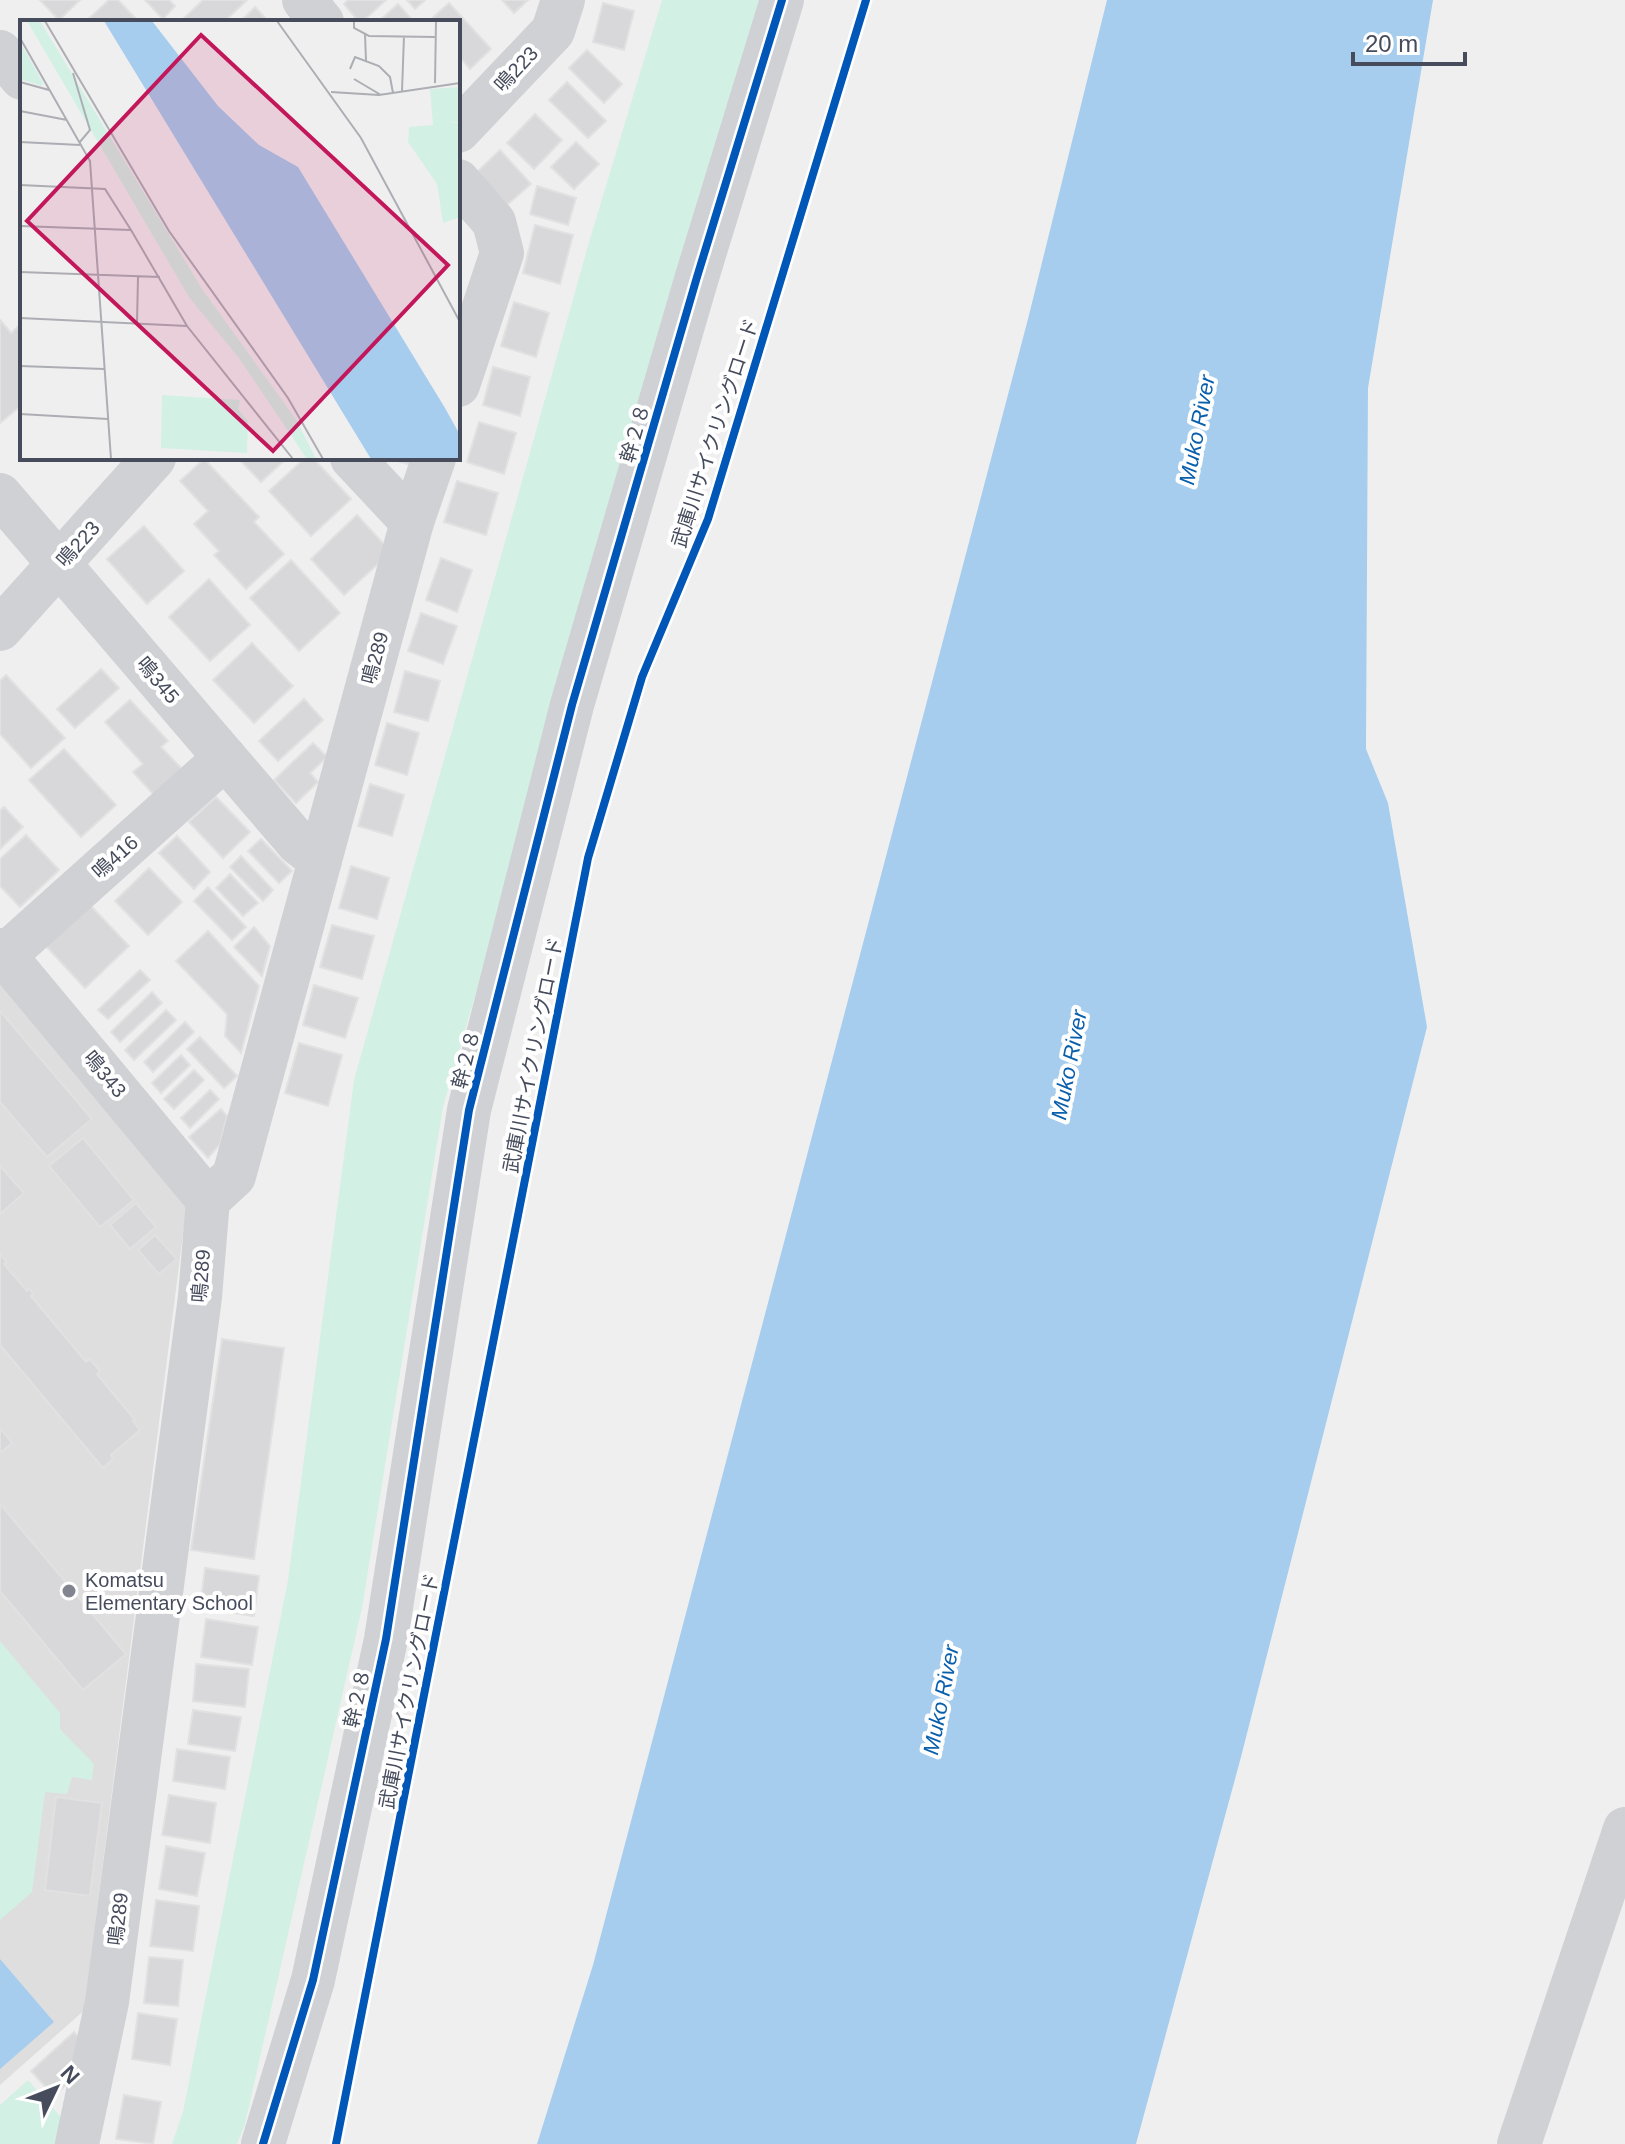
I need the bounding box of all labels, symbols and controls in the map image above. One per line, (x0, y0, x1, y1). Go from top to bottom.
scale bar (1353, 16, 1465, 66)
inset map (20, 20, 460, 460)
text: 20 m (1365, 30, 1418, 57)
street label: 鳴223 (490, 42, 542, 96)
street label: 武庫川サイクリングロード (668, 316, 762, 550)
water label: Muko River (1174, 371, 1220, 487)
street label: 幹２８ (616, 401, 654, 465)
street label: 鳴223 (52, 517, 104, 571)
street label: 鳴289 (357, 629, 393, 687)
street label: 鳴345 (132, 652, 184, 708)
street label: 鳴416 (88, 831, 142, 883)
street label: 武庫川サイクリングロード (499, 935, 567, 1175)
water label: Muko River (1046, 1006, 1092, 1122)
street label: 幹２８ (448, 1027, 484, 1091)
street label: 鳴343 (79, 1046, 131, 1102)
street label: 鳴289 (188, 1248, 214, 1304)
place label: Komatsu Elementary School (85, 1569, 253, 1614)
street label: 武庫川サイクリングロード (375, 1571, 443, 1811)
marker: Komatsu Elementary School (60, 1582, 78, 1600)
water label: Muko River (918, 1641, 964, 1757)
street label: 幹２８ (340, 1666, 374, 1730)
street label: 鳴289 (104, 1891, 132, 1947)
north arrow (16, 2048, 96, 2128)
text: N (56, 2060, 85, 2089)

